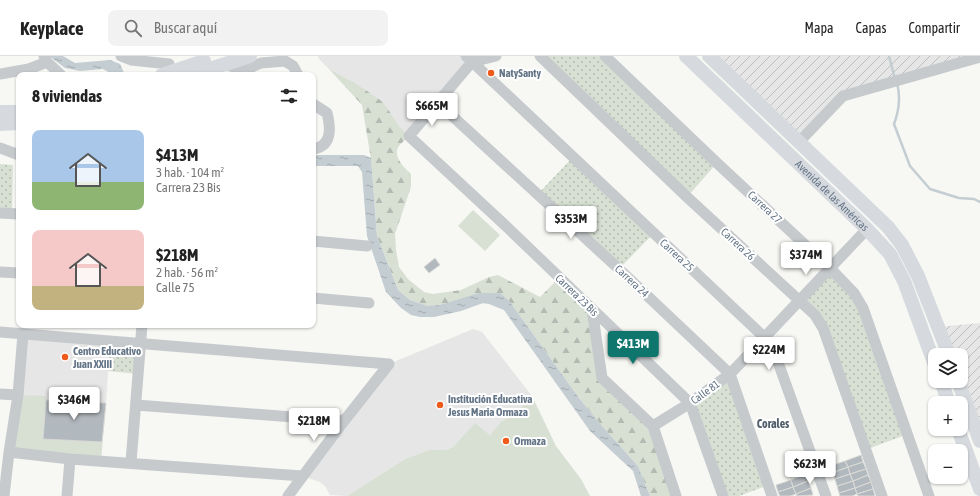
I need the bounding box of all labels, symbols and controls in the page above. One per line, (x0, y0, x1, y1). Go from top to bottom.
search box (108, 10, 388, 46)
text: Keyplace (20, 17, 84, 39)
icon: search (122, 17, 144, 39)
text: Buscar aquí (154, 19, 217, 36)
text: Mapa (805, 20, 834, 36)
text: Capas (856, 20, 887, 36)
text: Compartir (909, 20, 960, 36)
place label: NatySanty (499, 67, 542, 79)
marker: NatySanty (486, 68, 496, 78)
icon: filters (278, 85, 300, 107)
text: 8 viviendas (32, 86, 102, 106)
pin: $665M (404, 93, 460, 127)
text: $665M (416, 98, 448, 113)
text: $413M (156, 145, 199, 165)
icon: home (64, 146, 112, 194)
street label: Avenida de las Américas (793, 158, 871, 233)
text: 3 hab. · 104 m² (156, 165, 224, 180)
text: Carrera 23 Bis (156, 180, 221, 195)
street label: Carrera 27 (746, 188, 784, 226)
pin: $353M (543, 206, 599, 240)
text: $353M (555, 211, 587, 226)
street label: Carrera 26 (719, 225, 757, 263)
street label: Carrera 25 (658, 236, 696, 274)
pin: $374M (778, 242, 834, 276)
text: $218M (156, 245, 199, 265)
icon: home (64, 246, 112, 294)
text: $374M (790, 247, 822, 262)
street label: Carrera 24 (613, 262, 651, 300)
text: 2 hab. · 56 m² (156, 265, 218, 280)
street label: Carrera 23 Bis (553, 272, 601, 318)
text: Calle 75 (156, 280, 195, 295)
pin: $413M (605, 331, 661, 365)
text: $413M (617, 336, 649, 351)
pin: $224M (741, 337, 797, 371)
text: $224M (753, 342, 785, 357)
place label: Centro Educativo Juan XXIII (72, 345, 141, 370)
map controls (928, 348, 968, 484)
button: layers (928, 348, 968, 388)
marker: Centro Educativo Juan XXIII (60, 352, 70, 362)
street label: Calle 81 (688, 378, 722, 406)
pin: $346M (46, 387, 102, 421)
text: $346M (58, 392, 90, 407)
place label: Institución Educativa Jesus Maria Ormaza (447, 393, 532, 418)
button: + (928, 396, 968, 436)
marker: Institución Educativa Jesus Maria Ormaza (435, 400, 445, 410)
pin: $218M (286, 408, 342, 442)
text: $218M (298, 413, 330, 428)
district label: Corales (757, 417, 790, 431)
place label: Ormaza (514, 435, 546, 447)
marker: Ormaza (501, 436, 511, 446)
button: − (928, 444, 968, 484)
pin: $623M (782, 451, 838, 485)
text: $623M (794, 456, 826, 471)

